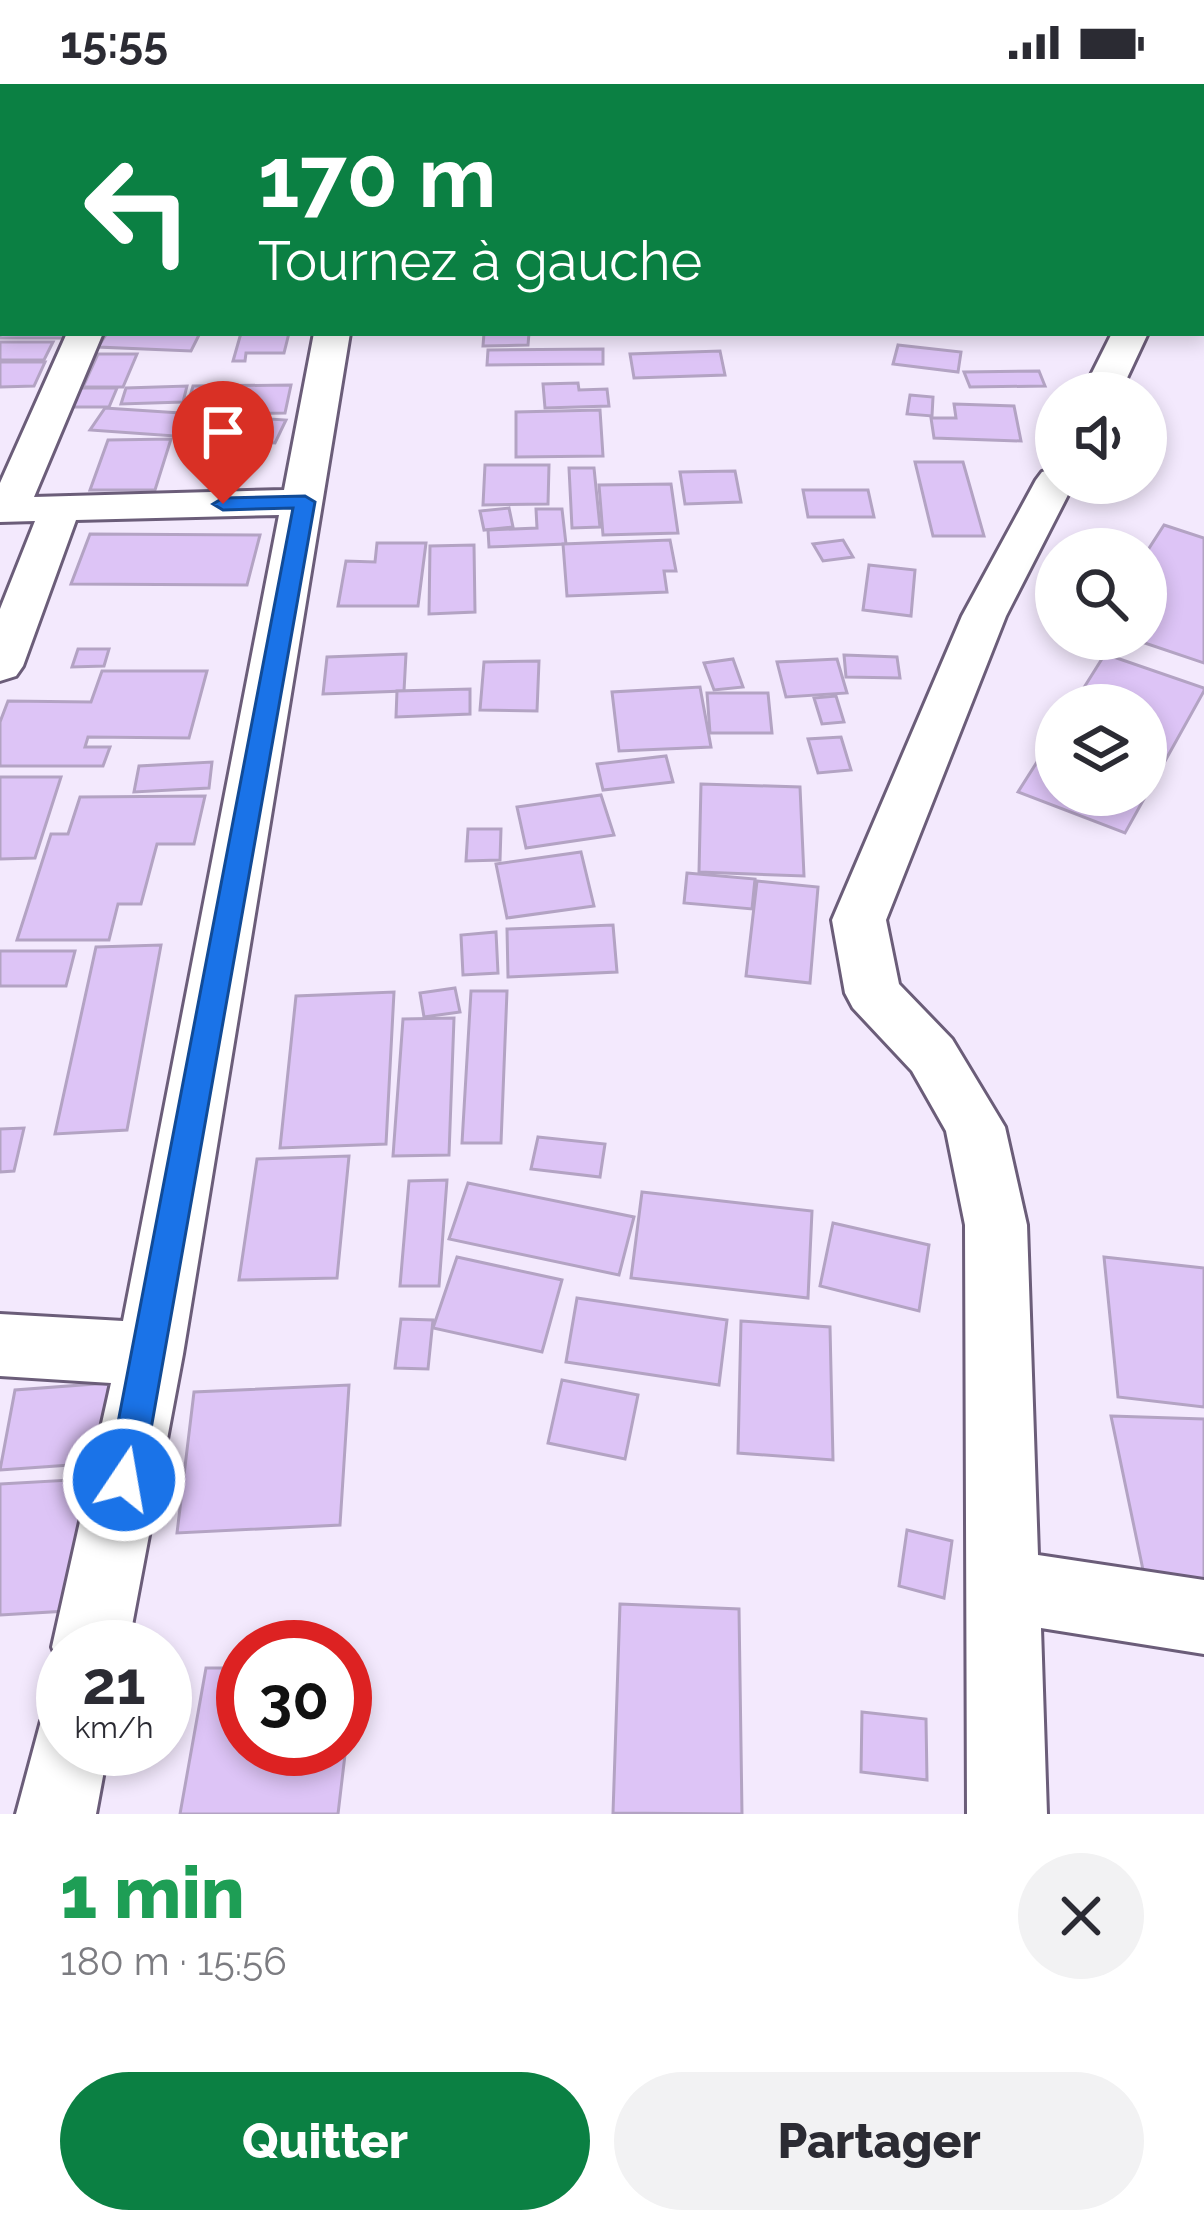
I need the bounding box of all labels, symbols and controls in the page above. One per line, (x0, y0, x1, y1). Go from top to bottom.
text: 15:55 (60, 16, 168, 69)
text: 170 m (258, 128, 497, 227)
icon: left (60, 132, 216, 288)
text: Tournez à gauche (258, 229, 702, 293)
map controls (1035, 372, 1167, 816)
button: sound (1035, 372, 1167, 504)
pin (172, 381, 274, 504)
icon: arrive (190, 399, 256, 465)
button: search (1035, 528, 1167, 660)
button: layers (1035, 684, 1167, 816)
position arrow (61, 1417, 187, 1543)
speed limit sign: 30 (216, 1620, 372, 1776)
text: 21 (82, 1648, 146, 1718)
text: km/h (74, 1710, 154, 1745)
text: 1 min (60, 1850, 245, 1935)
button: close (1018, 1853, 1144, 1979)
text: 180 m · 15:56 (60, 1938, 287, 1984)
button: Quitter (60, 2072, 590, 2210)
button: Partager (614, 2072, 1144, 2210)

